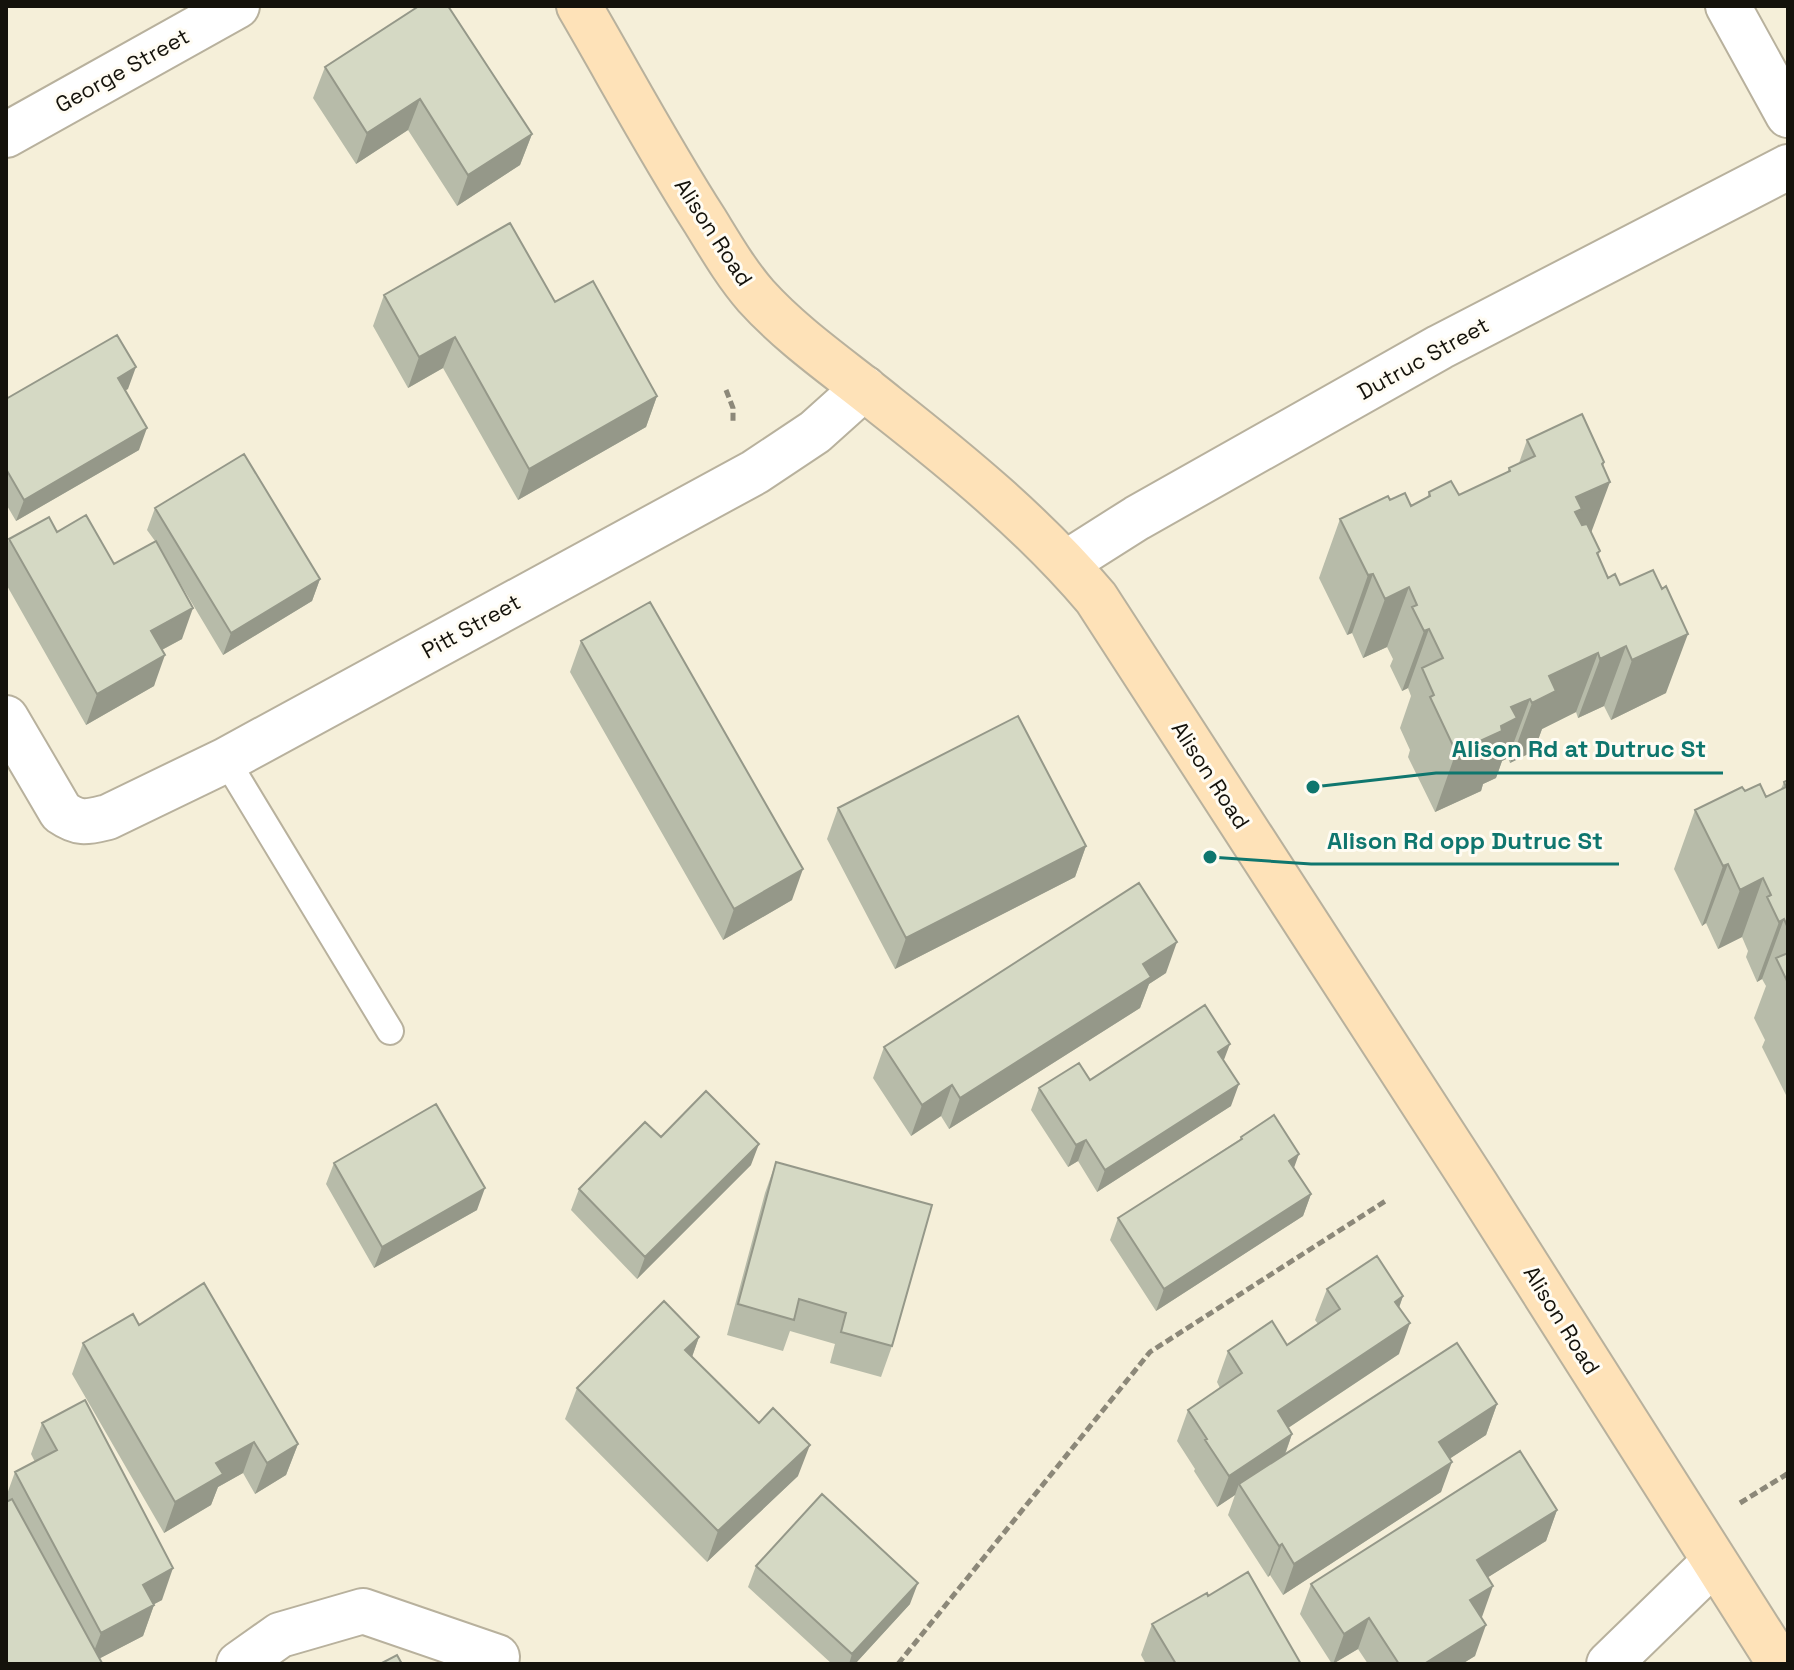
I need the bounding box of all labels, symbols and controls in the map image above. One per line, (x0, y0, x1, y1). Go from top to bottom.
street label: George Street (50, 22, 194, 118)
street label: Alison Road (669, 173, 759, 291)
street label: Dutruc Street (1352, 310, 1494, 406)
street label: Pitt Street (417, 587, 525, 665)
street label: Alison Road (1166, 716, 1256, 834)
callout: Alison Rd at Dutruc St (1436, 725, 1723, 773)
text: Alison Rd at Dutruc St (1452, 733, 1706, 764)
callout: Alison Rd opp Dutruc St (1311, 816, 1619, 864)
text: Alison Rd opp Dutruc St (1327, 825, 1603, 856)
street label: Alison Road (1518, 1260, 1606, 1380)

